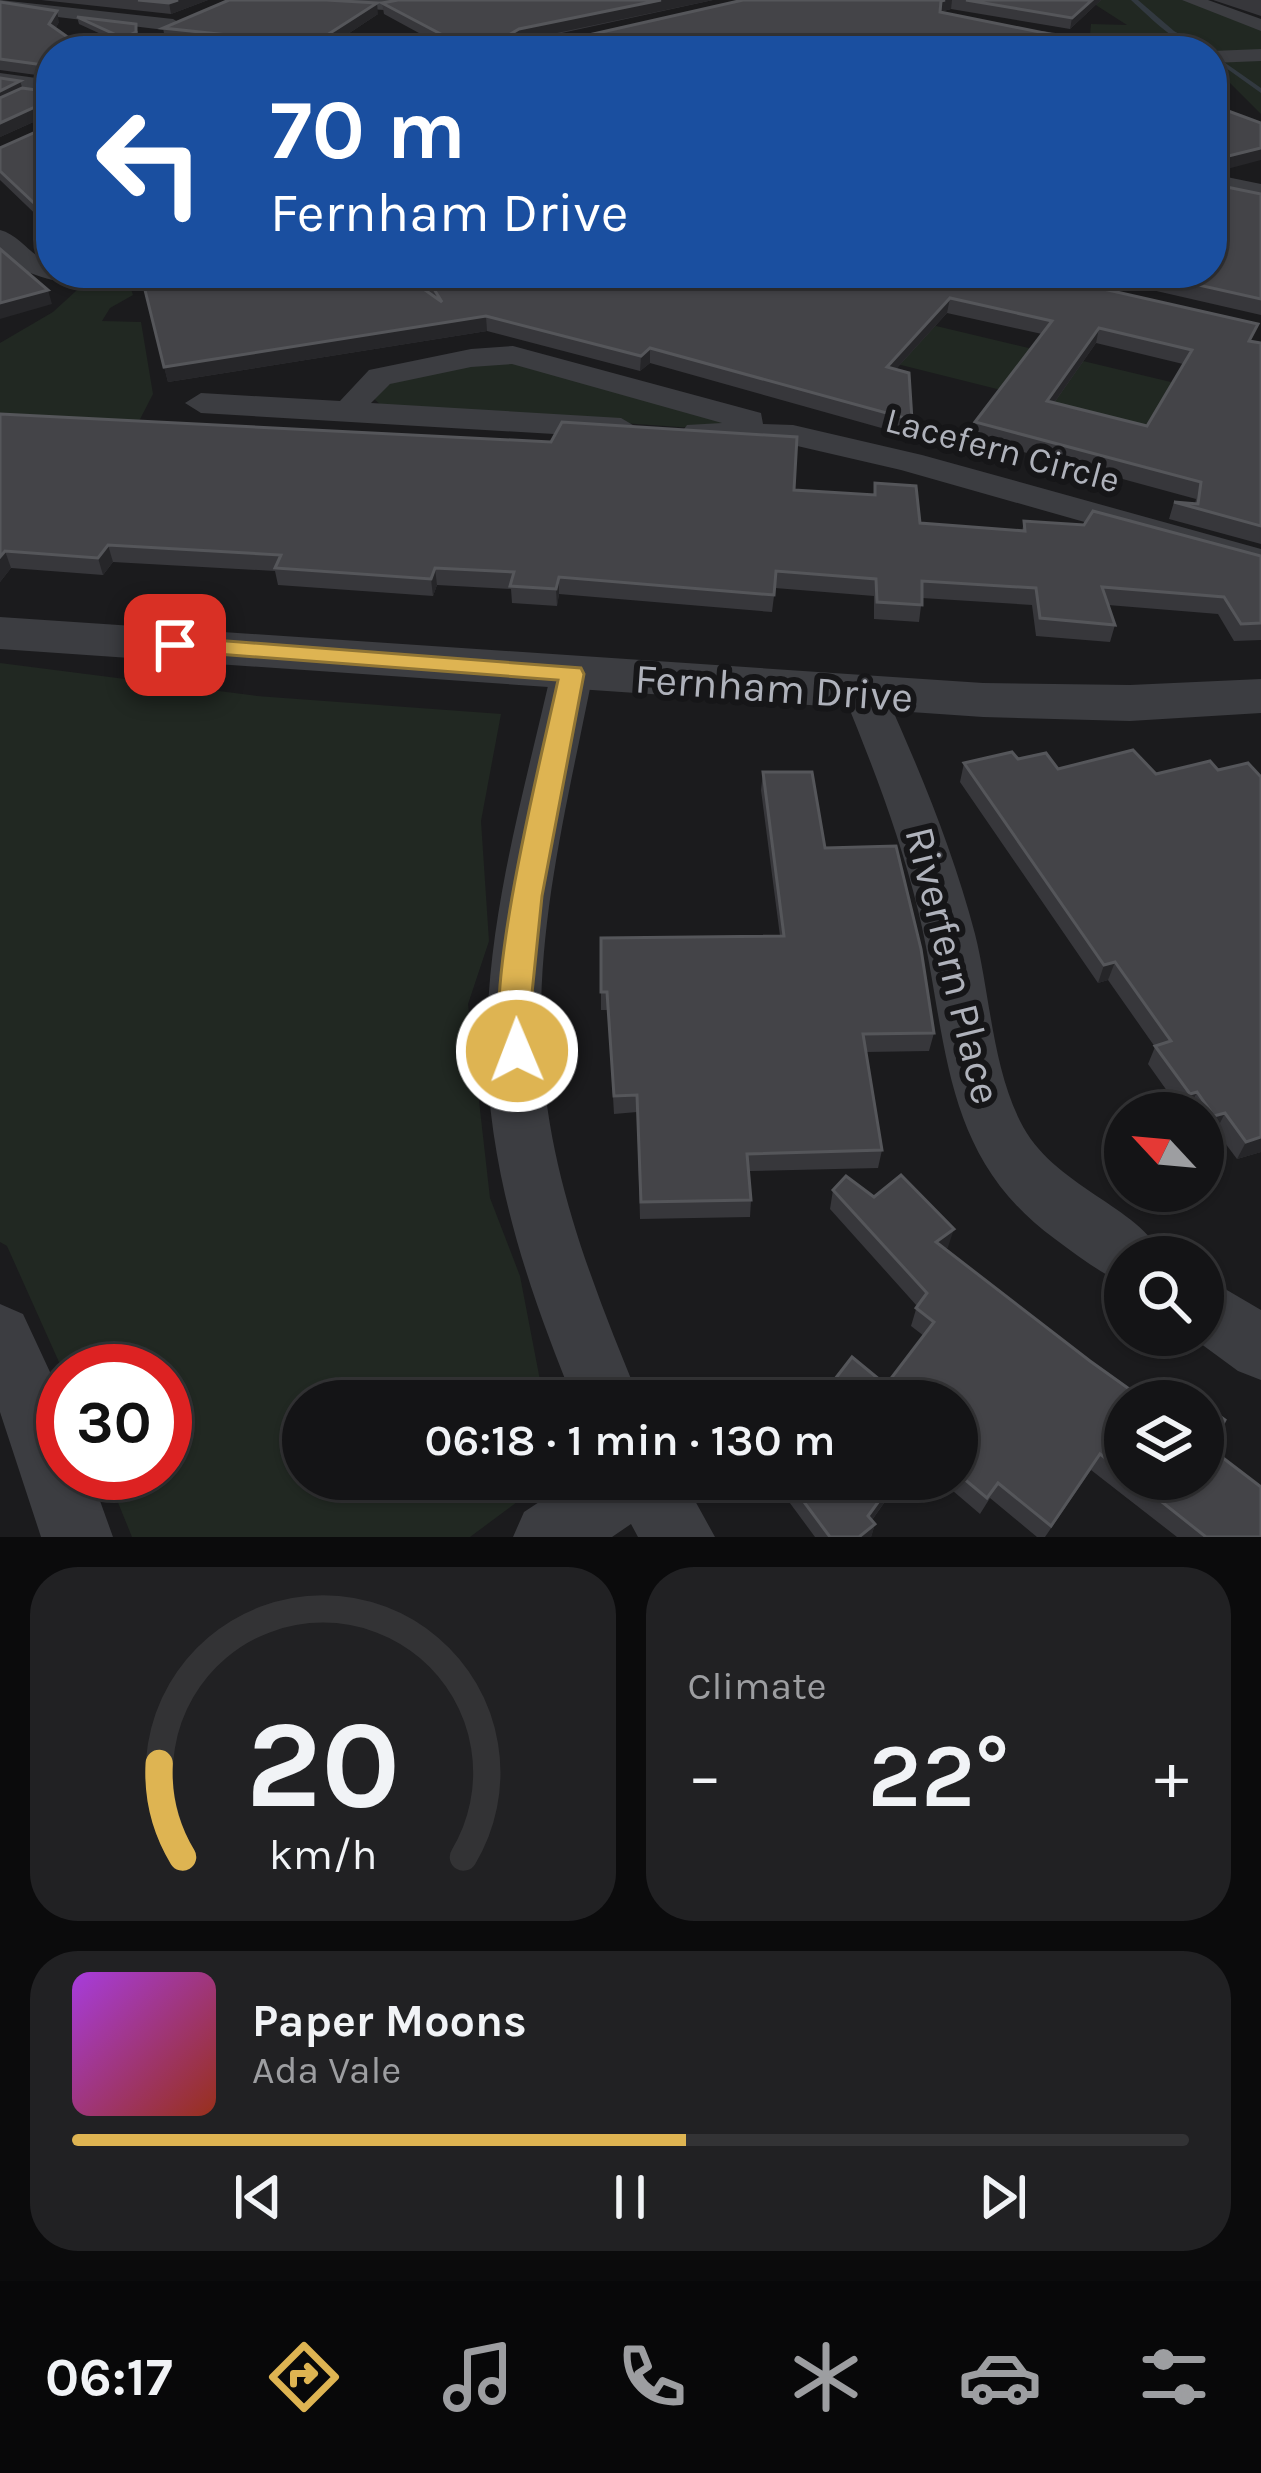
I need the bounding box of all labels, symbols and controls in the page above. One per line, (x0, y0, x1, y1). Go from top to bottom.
text: 70 m (270, 81, 466, 179)
icon: left (72, 84, 228, 240)
text: Fernham Drive (270, 181, 628, 245)
street label: Lacefern Circle (881, 399, 1124, 501)
pin (124, 594, 226, 696)
icon: arrive (142, 612, 208, 678)
street label: Fernham Drive (633, 653, 915, 723)
street label: Riverfern Place (894, 821, 1012, 1109)
position arrow (454, 988, 580, 1114)
north arrow (1104, 1092, 1224, 1212)
map controls (1104, 1092, 1224, 1500)
button: search (1104, 1236, 1224, 1356)
speed limit sign: 30 (36, 1344, 192, 1500)
button: layers (1104, 1380, 1224, 1500)
text: 06:18 · 1 min · 130 m (425, 1414, 835, 1466)
text: Climate (688, 1663, 827, 1709)
text: 20 (246, 1692, 400, 1837)
text: 22° (868, 1723, 1009, 1829)
text: − (688, 1737, 722, 1815)
text: + (1154, 1737, 1189, 1815)
text: km/h (268, 1830, 377, 1880)
text: Paper Moons (252, 1995, 527, 2047)
text: Ada Vale (252, 2047, 401, 2093)
icon: previous (225, 2164, 291, 2230)
icon: pause (597, 2164, 663, 2230)
icon: next (970, 2164, 1036, 2230)
icon: directions (262, 2335, 346, 2419)
icon: music (436, 2335, 520, 2419)
icon: phone (610, 2335, 694, 2419)
icon: climate (784, 2335, 868, 2419)
icon: car (958, 2335, 1042, 2419)
icon: filters (1132, 2335, 1216, 2419)
text: 06:17 (45, 2345, 173, 2409)

